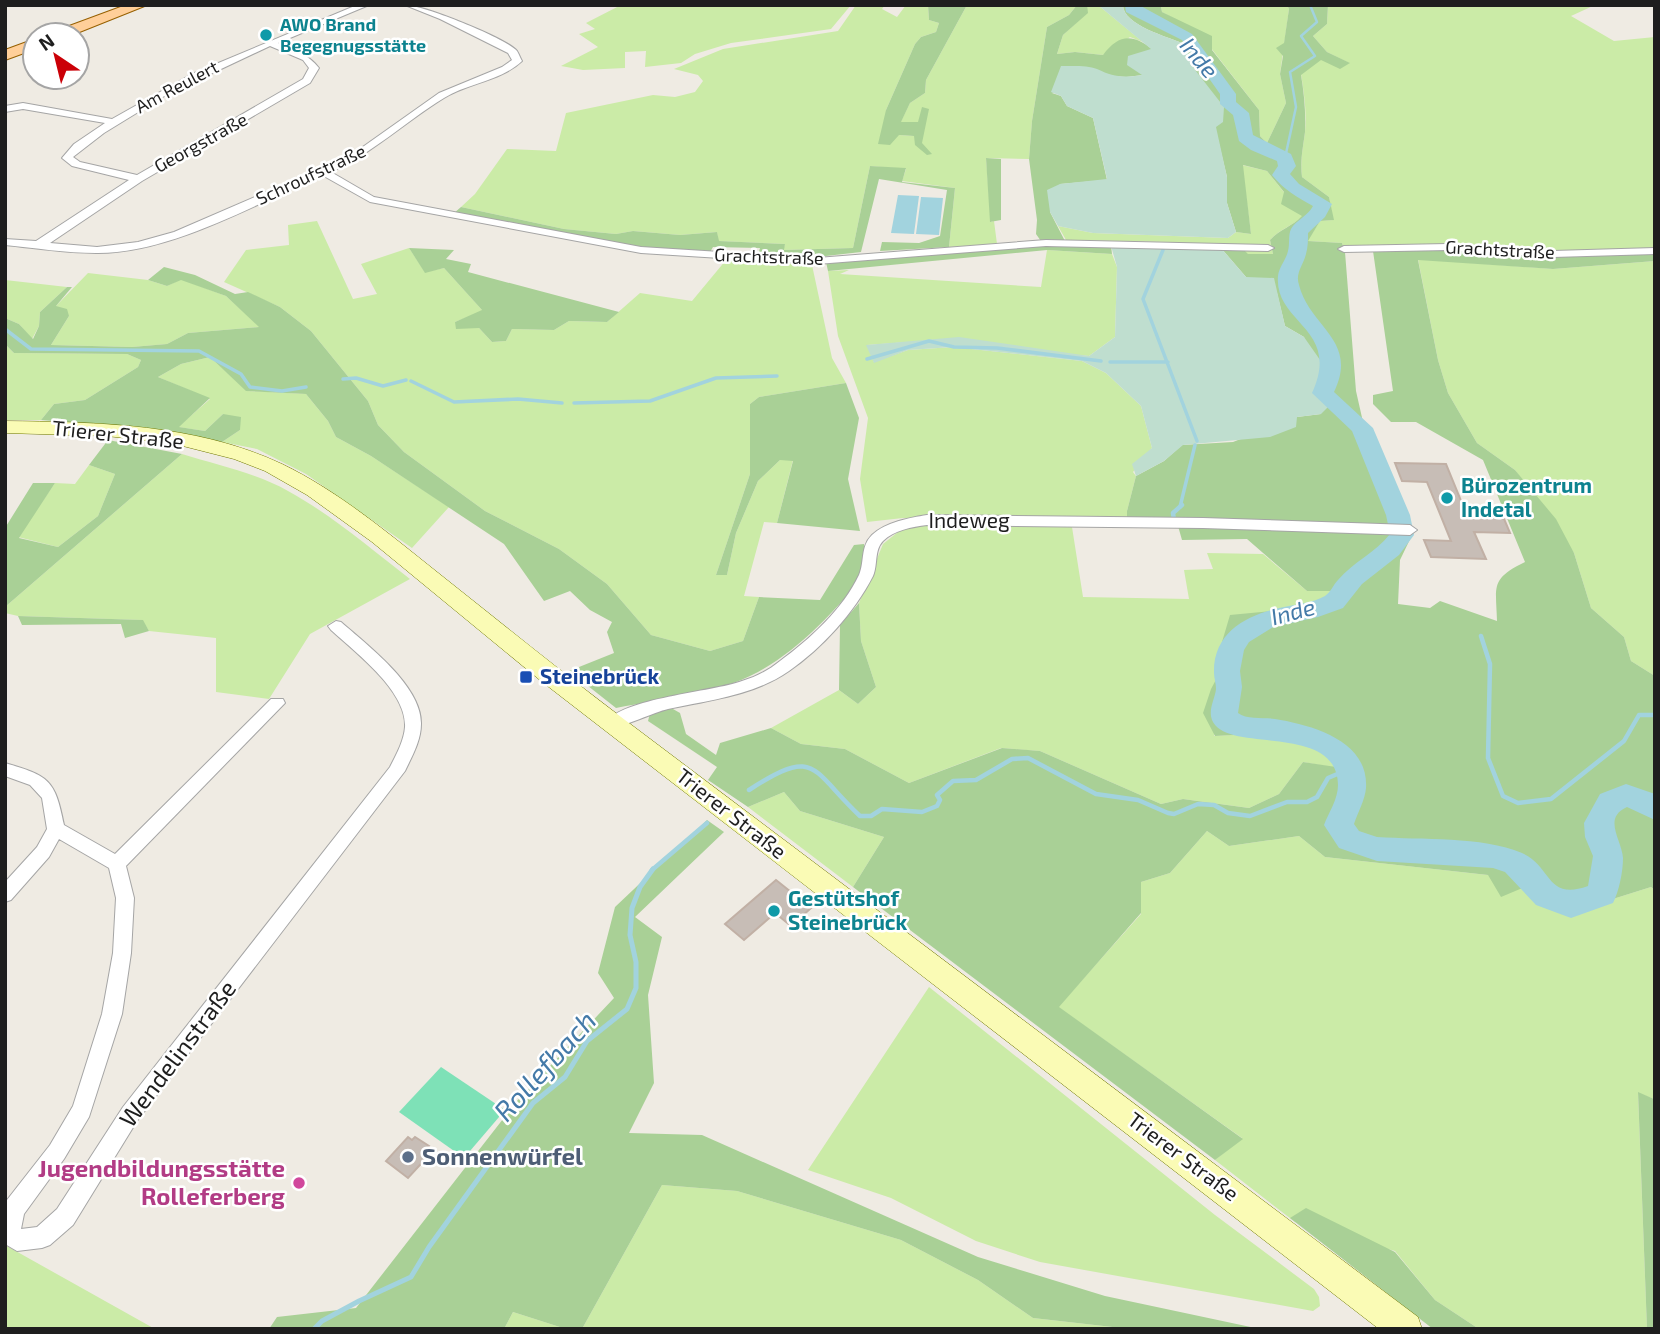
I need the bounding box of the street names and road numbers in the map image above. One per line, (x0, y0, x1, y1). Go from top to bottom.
street label: Am Reulert (131, 55, 222, 117)
street label: Georgstraße (150, 107, 251, 177)
street label: Schroufstraße (252, 139, 369, 209)
street label: Grachtstraße (1445, 235, 1555, 263)
street label: Grachtstraße (714, 243, 824, 269)
street label: Trierer Straße (51, 414, 185, 453)
street label: Indeweg (928, 507, 1010, 532)
street label: Trierer Straße (672, 762, 792, 863)
street label: Wendelinstraße (112, 974, 241, 1132)
street label: Trierer Straße (1124, 1106, 1244, 1206)

